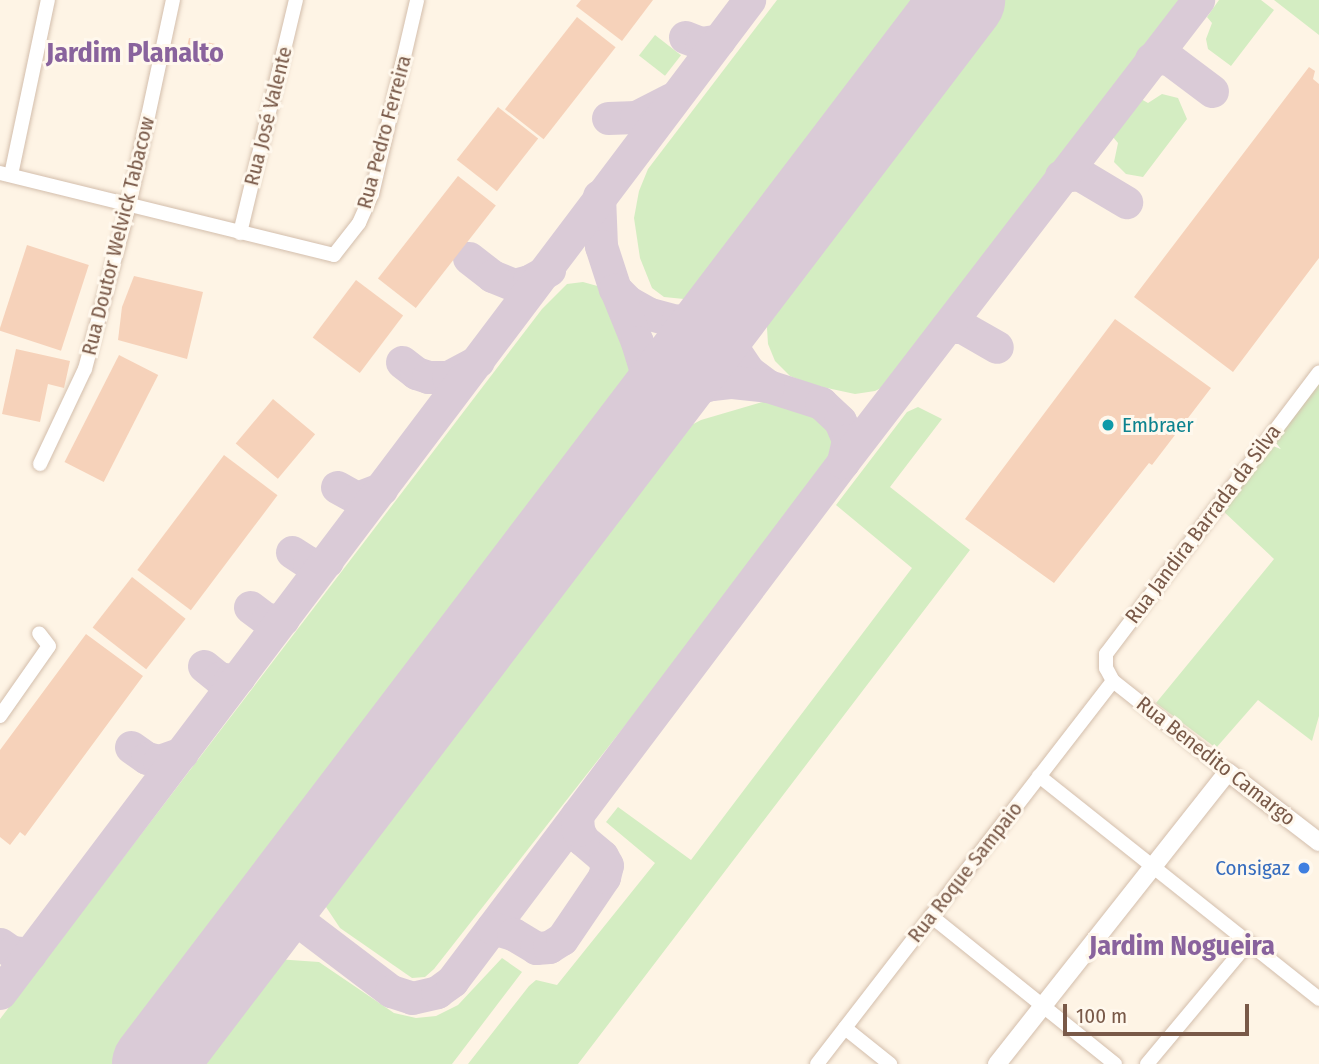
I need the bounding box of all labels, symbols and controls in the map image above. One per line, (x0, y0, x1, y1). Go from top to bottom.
district label: Jardim Planalto (46, 36, 224, 70)
street label: Rua José Valente (239, 44, 297, 188)
street label: Rua Pedro Ferreira (351, 52, 417, 212)
street label: Rua Doutor Welvick Tabacow (76, 114, 160, 358)
place label: Embraer (1122, 412, 1194, 438)
marker: Embraer (1100, 417, 1116, 433)
street label: Rua Jandira Barrada da Silva (1120, 420, 1286, 628)
street label: Rua Benedito Camargo (1131, 691, 1301, 831)
street label: Rua Roque Sampaio (902, 797, 1028, 947)
place label: Consigaz (1215, 855, 1290, 881)
marker: Consigaz (1296, 860, 1312, 876)
district label: Jardim Nogueira (1089, 929, 1275, 963)
scale bar (1067, 990, 1252, 1034)
text: 100 m (1076, 1003, 1127, 1029)

